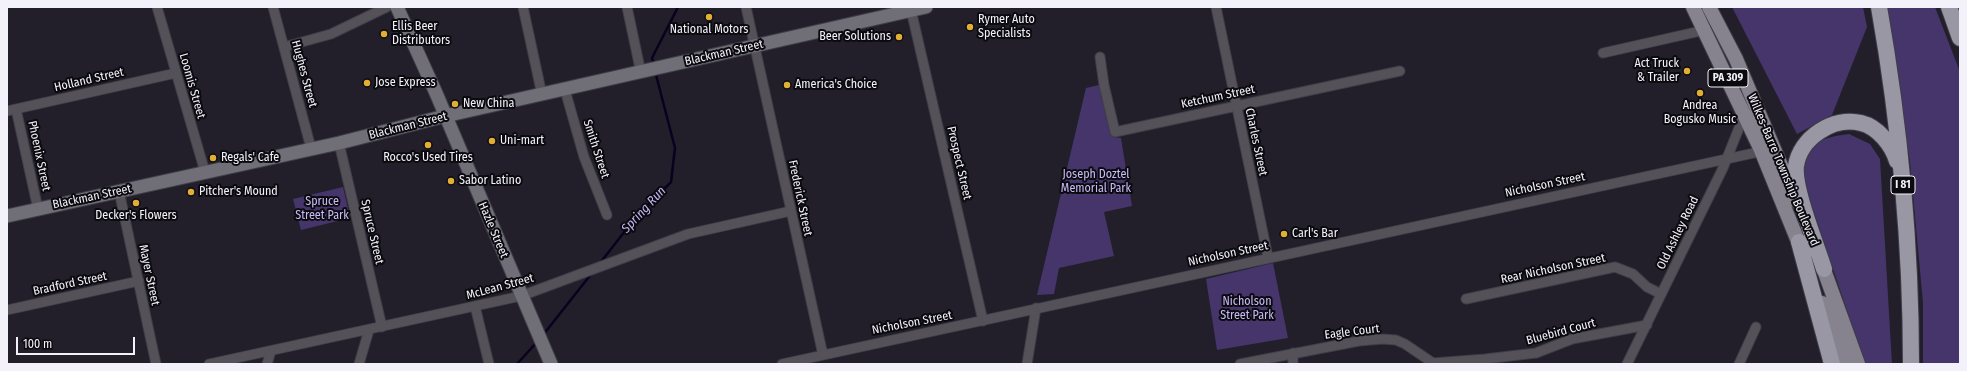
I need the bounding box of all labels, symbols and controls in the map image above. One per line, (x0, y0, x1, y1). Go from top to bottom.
marker: National Motors (704, 12, 714, 22)
place label: Rymer Auto Specialists (978, 13, 1035, 41)
place label: Ellis Beer Distributors (392, 20, 450, 48)
marker: Rymer Auto Specialists (965, 22, 975, 32)
place label: National Motors (670, 23, 748, 37)
marker: Ellis Beer Distributors (379, 29, 389, 39)
place label: Beer Solutions (819, 30, 891, 44)
marker: Beer Solutions (894, 32, 904, 42)
street label: Blackman Street (683, 37, 765, 69)
street label: Hughes Street (288, 39, 320, 109)
street label: Loomis Street (176, 52, 208, 120)
place label: Act Truck & Trailer (1634, 57, 1679, 85)
street label: Holland Street (53, 65, 125, 95)
marker: Act Truck & Trailer (1682, 66, 1692, 76)
road number: PA 309 (1708, 69, 1748, 87)
place label: Jose Express (375, 76, 436, 90)
marker: Jose Express (362, 78, 372, 88)
place label: America's Choice (795, 78, 877, 92)
marker: America's Choice (782, 80, 792, 90)
street label: Ketchum Street (1180, 82, 1256, 112)
marker: Andrea Bogusko Music (1695, 88, 1705, 98)
street label: Wilkes-Barre Township Boulevard (1744, 92, 1822, 248)
place label: New China (463, 97, 514, 111)
marker: New China (450, 99, 460, 109)
place label: Andrea Bogusko Music (1664, 99, 1736, 127)
street label: Charles Street (1242, 107, 1270, 177)
street label: Blackman Street (367, 109, 449, 143)
street label: Smith Street (580, 118, 612, 180)
street label: Phoenix Street (25, 120, 53, 192)
street label: Prospect Street (944, 125, 974, 201)
place label: Uni-mart (500, 134, 544, 148)
marker: Uni-mart (487, 136, 497, 146)
marker: Rocco's Used Tires (423, 140, 433, 150)
place label: Regals' Cafe (221, 151, 279, 165)
place label: Rocco's Used Tires (383, 151, 473, 165)
marker: Regals' Cafe (208, 153, 218, 163)
street label: Frederick Street (785, 159, 815, 237)
park label: Joseph Doztel Memorial Park (1061, 168, 1131, 196)
street label: Nicholson Street (1504, 170, 1586, 200)
place label: Sabor Latino (459, 174, 521, 188)
marker: Sabor Latino (446, 176, 456, 186)
road number: I 81 (1891, 176, 1915, 194)
street label: Blackman Street (51, 182, 133, 212)
water label: Spring Run (618, 183, 670, 237)
place label: Pitcher's Mound (199, 185, 278, 199)
marker: Pitcher's Mound (186, 187, 196, 197)
street label: Old Ashley Road (1654, 194, 1702, 272)
park label: Spruce Street Park (295, 195, 349, 223)
marker: Decker's Flowers (131, 198, 141, 208)
street label: Spruce Street (358, 198, 386, 266)
street label: Hazle Street (475, 200, 511, 260)
place label: Decker's Flowers (95, 209, 177, 223)
place label: Carl's Bar (1292, 227, 1338, 241)
marker: Carl's Bar (1279, 229, 1289, 239)
street label: Nicholson Street (1187, 239, 1269, 269)
street label: Mayer Street (136, 243, 162, 307)
street label: Rear Nicholson Street (1499, 251, 1607, 287)
street label: Bradford Street (32, 269, 108, 299)
street label: McLean Street (465, 271, 535, 303)
park label: Nicholson Street Park (1220, 295, 1274, 323)
street label: Nicholson Street (871, 308, 953, 338)
street label: Bluebird Court (1525, 316, 1597, 348)
street label: Eagle Court (1324, 321, 1380, 343)
scale bar (18, 329, 137, 355)
text: 100 m (23, 337, 52, 351)

